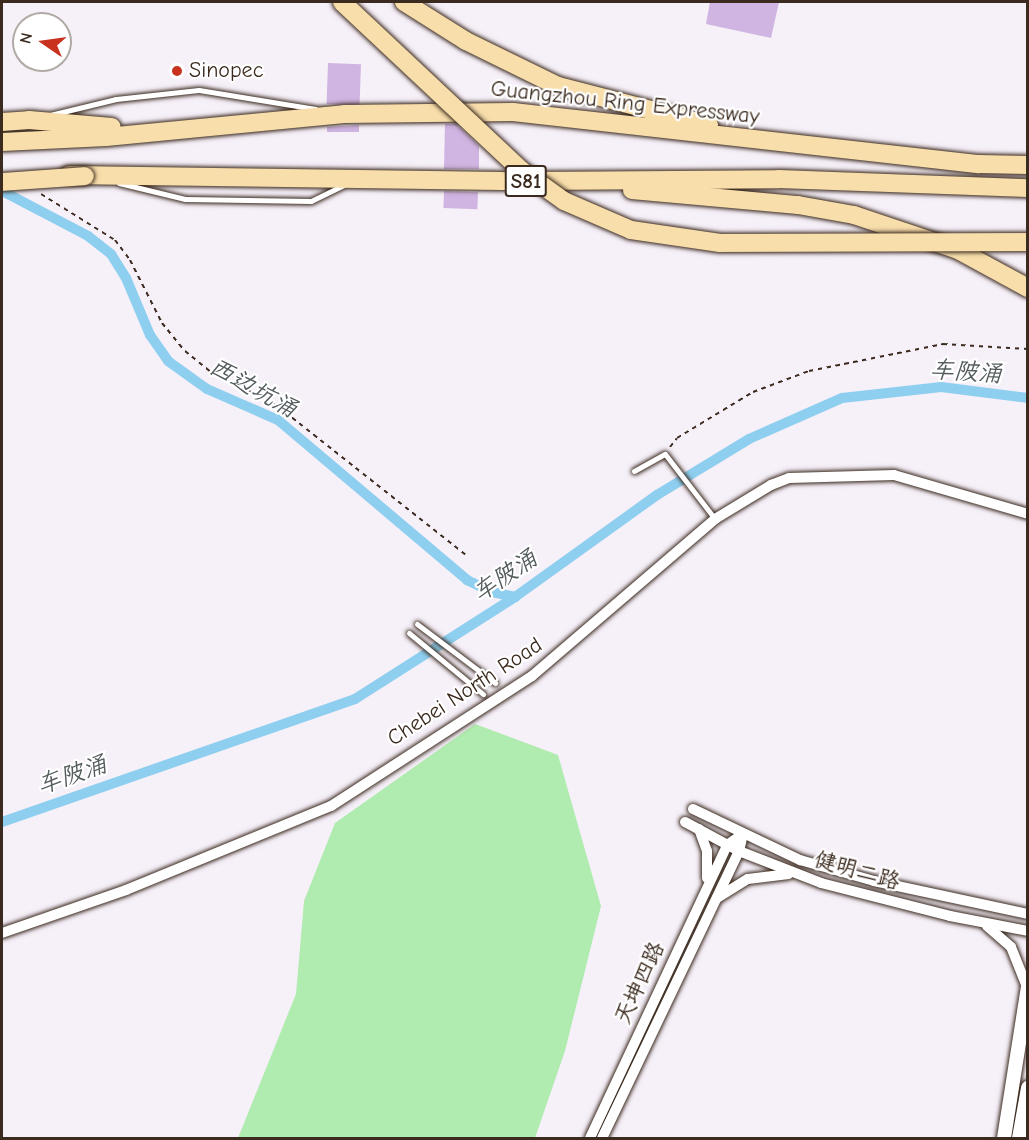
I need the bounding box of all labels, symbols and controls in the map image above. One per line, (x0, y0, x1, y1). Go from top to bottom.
north arrow (12, 12, 72, 72)
text: N (16, 31, 36, 46)
place label: Sinopec (189, 58, 263, 84)
marker: Sinopec (170, 64, 184, 78)
street label: Guangzhou Ring Expressway (489, 76, 761, 130)
road number: S81 (504, 163, 548, 199)
water label: 西边坑涌 (204, 352, 302, 424)
water label: 车陂涌 (929, 355, 1003, 389)
water label: 车陂涌 (467, 544, 543, 608)
street label: Chebei North Road (383, 632, 547, 752)
water label: 车陂涌 (33, 750, 111, 800)
street label: 健明二路 (811, 846, 903, 896)
street label: 天坤四路 (609, 938, 671, 1028)

